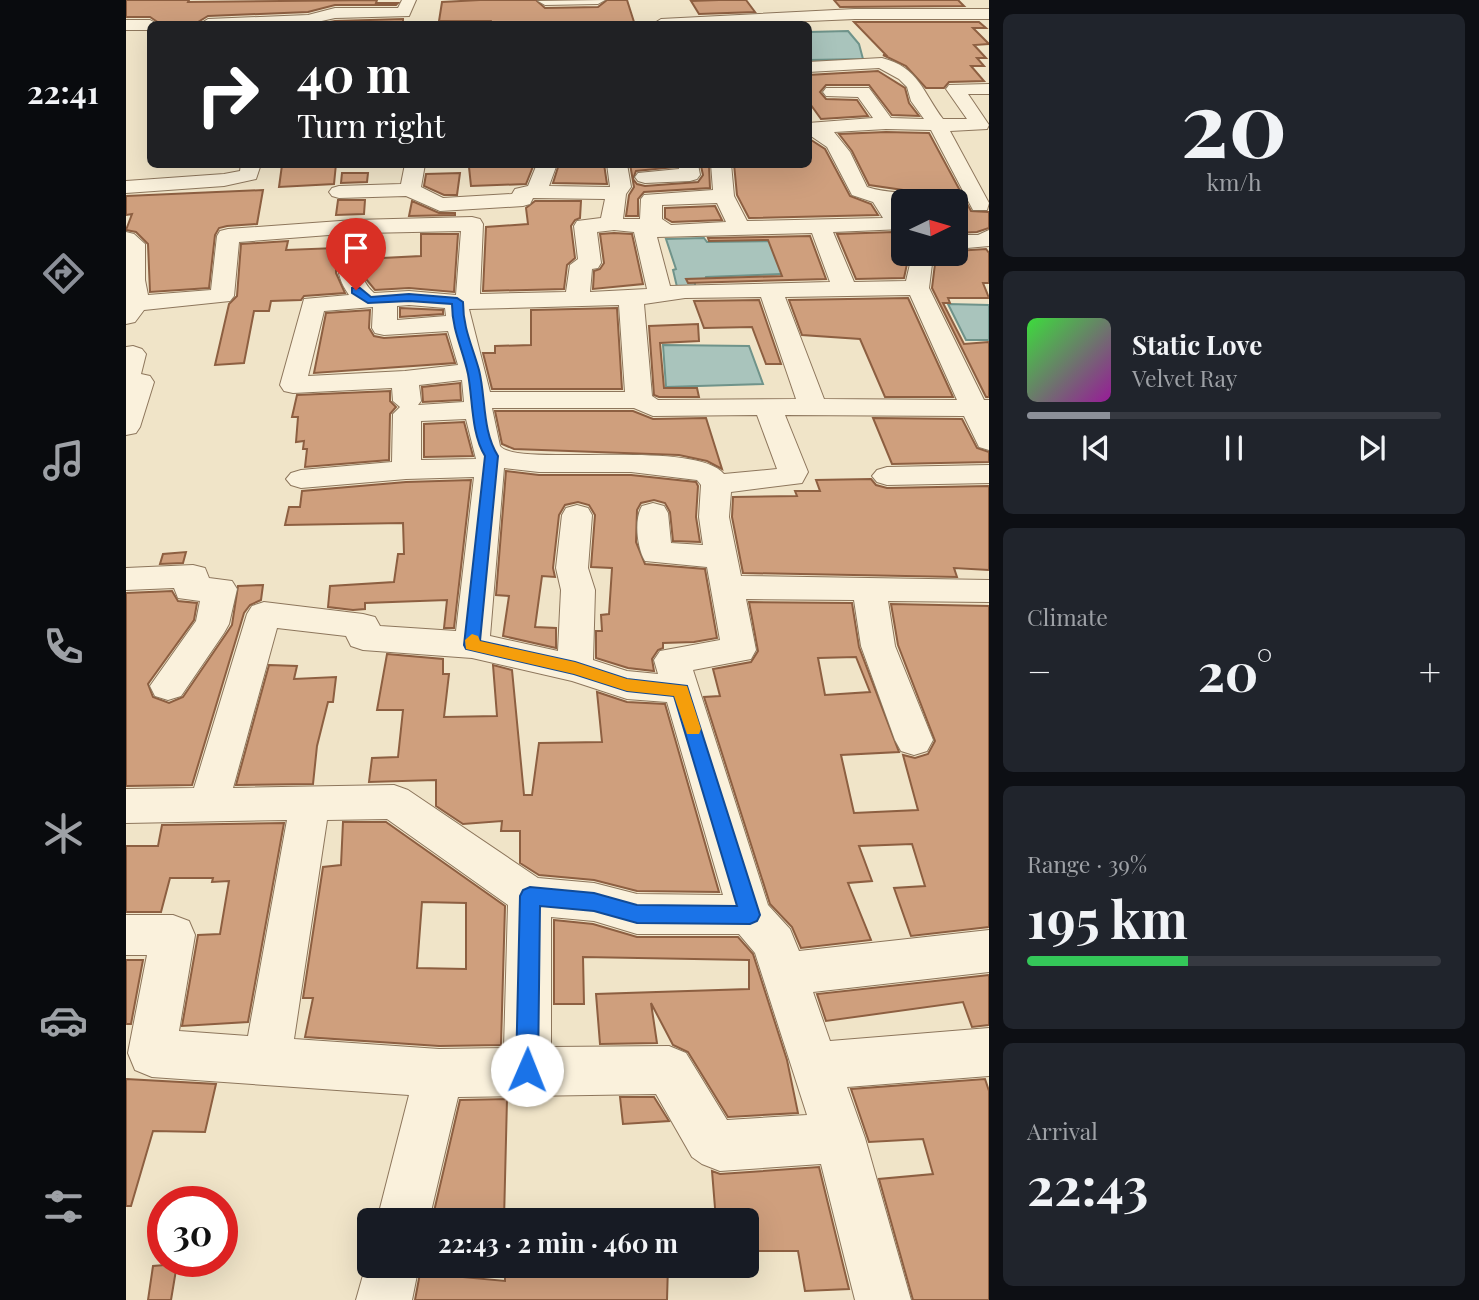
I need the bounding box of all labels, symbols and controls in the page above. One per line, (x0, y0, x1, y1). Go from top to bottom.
text: 40 m (297, 40, 410, 105)
icon: right (182, 49, 273, 140)
text: 20 (1181, 60, 1287, 181)
text: 22:41 (27, 69, 99, 112)
text: Turn right (297, 103, 445, 146)
text: km/h (1206, 166, 1262, 197)
north arrow (891, 189, 968, 266)
map controls (891, 189, 968, 266)
pin (326, 218, 386, 290)
icon: arrive (337, 229, 375, 267)
icon: directions (39, 249, 88, 298)
text: Static Love (1132, 327, 1262, 362)
text: Velvet Ray (1132, 362, 1237, 393)
icon: previous (1077, 429, 1115, 467)
icon: pause (1215, 429, 1253, 467)
icon: next (1353, 429, 1391, 467)
icon: music (39, 436, 88, 485)
text: Climate (1027, 601, 1108, 632)
icon: phone (39, 622, 88, 671)
text: 20° (1198, 636, 1273, 705)
text: − (1027, 645, 1052, 696)
text: + (1419, 645, 1441, 696)
icon: climate (39, 809, 88, 858)
text: Range · 39% (1027, 848, 1147, 879)
text: 195 km (1027, 883, 1188, 952)
icon: car (39, 996, 88, 1045)
position arrow (490, 1033, 564, 1107)
text: Arrival (1027, 1115, 1098, 1146)
text: 22:43 (1027, 1150, 1148, 1219)
icon: filters (39, 1182, 88, 1231)
speed limit sign: 30 (147, 1186, 238, 1277)
text: 22:43 · 2 min · 460 m (438, 1225, 678, 1260)

